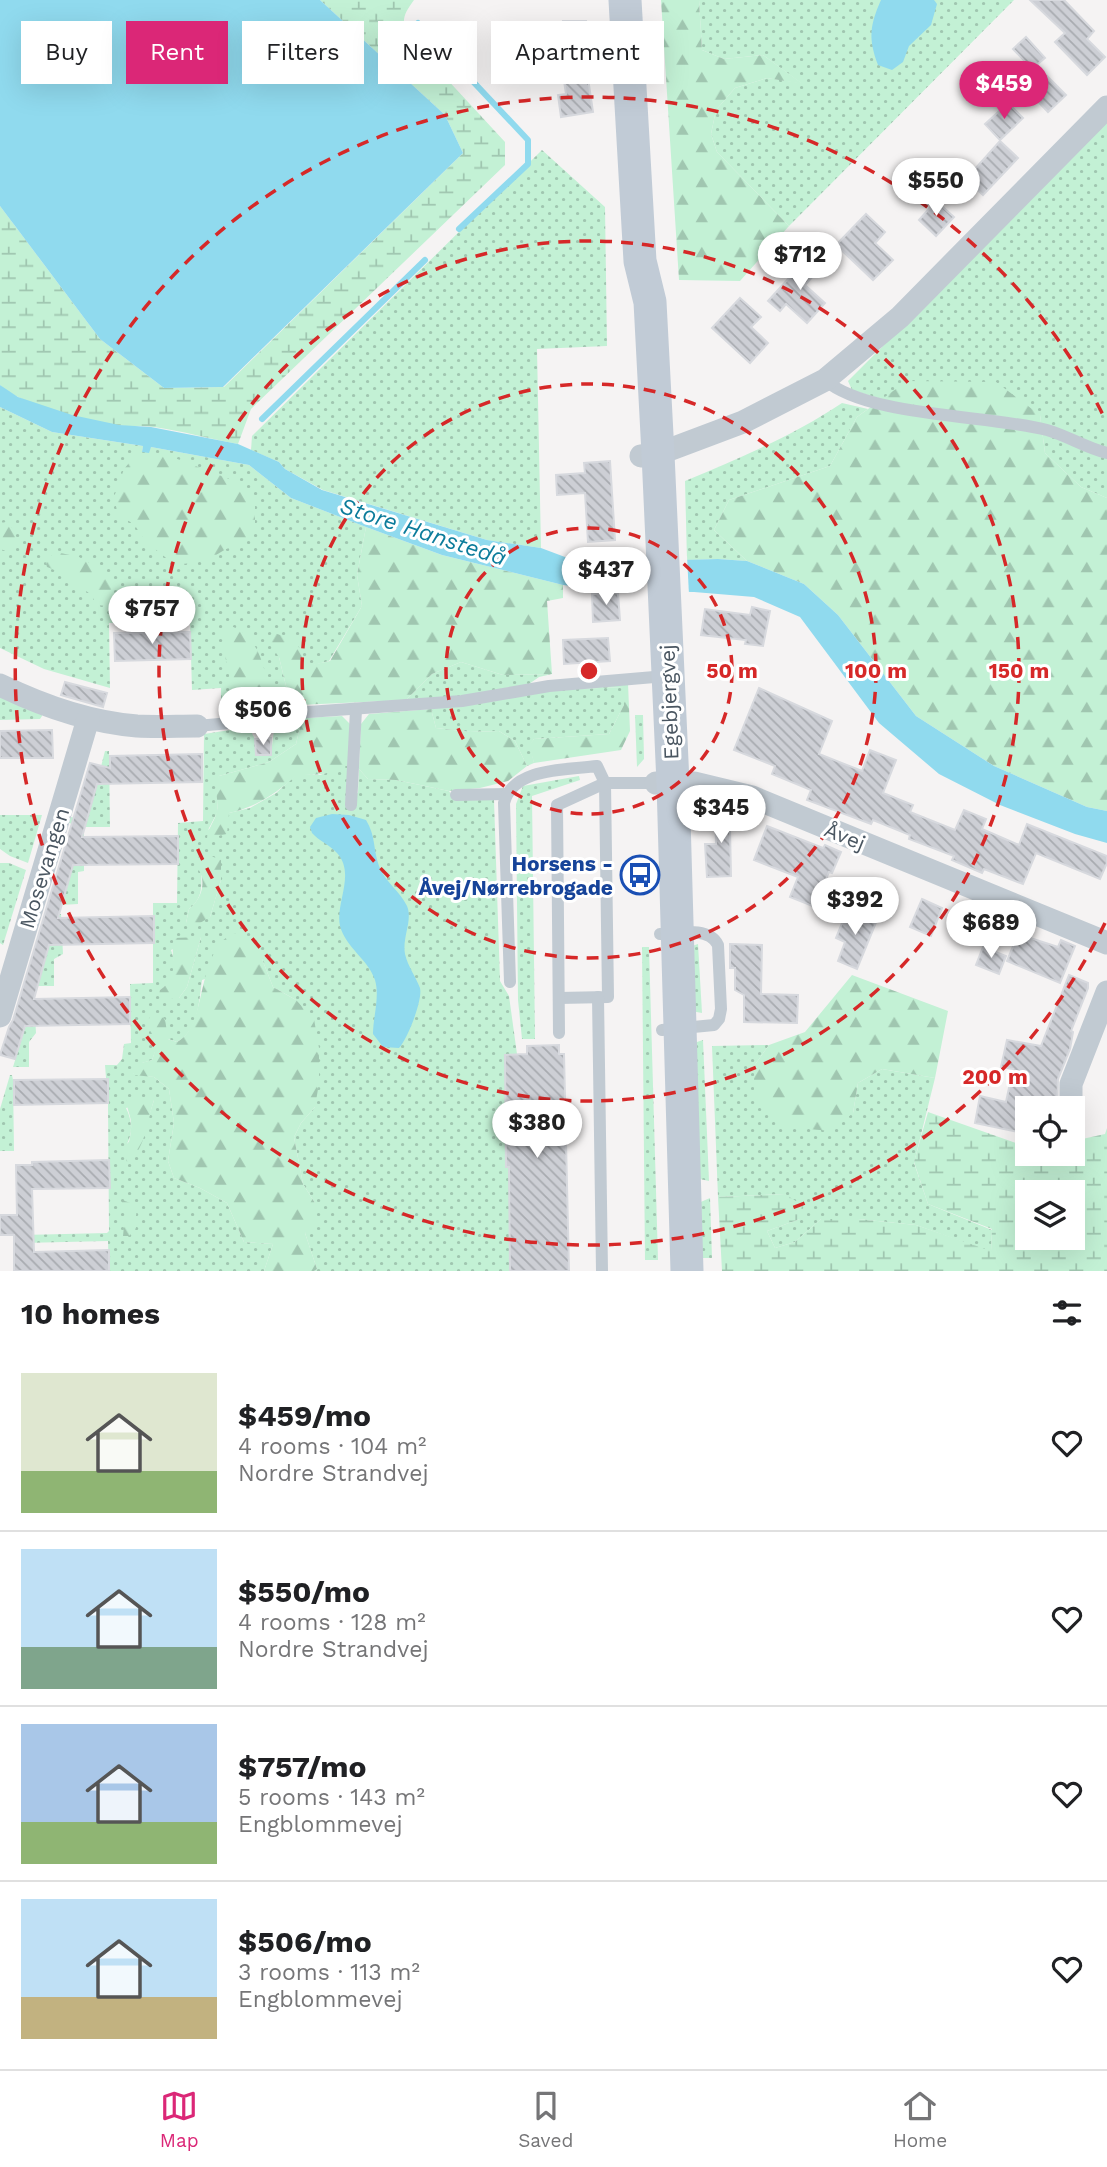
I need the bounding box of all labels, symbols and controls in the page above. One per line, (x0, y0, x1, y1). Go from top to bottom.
chip: Buy (21, 21, 112, 84)
chip: Rent (126, 21, 228, 84)
chip: Filters (242, 21, 364, 84)
chip: New (378, 21, 477, 84)
chip: Apartment (491, 21, 664, 84)
pin: $459 (963, 61, 1045, 121)
text: $459 (975, 70, 1033, 97)
pin: $550 (895, 158, 977, 218)
text: $550 (908, 167, 964, 194)
pin: $712 (759, 232, 841, 292)
text: $712 (774, 241, 826, 268)
water label: Store Hanstedå (336, 492, 510, 572)
pin: $437 (565, 548, 647, 607)
text: $437 (578, 556, 634, 583)
pin: $757 (111, 586, 193, 646)
text: $757 (124, 595, 180, 622)
street label: Egebjergvej (654, 644, 684, 760)
text: 50 m (706, 658, 758, 683)
text: 100 m (845, 658, 907, 683)
text: 150 m (989, 658, 1049, 683)
centre of rings (577, 659, 601, 683)
pin: $506 (222, 688, 304, 747)
text: $506 (234, 696, 292, 723)
pin: $345 (680, 786, 762, 845)
text: $345 (693, 794, 749, 821)
street label: Mosevangen (14, 805, 74, 931)
street label: Åvej (821, 817, 869, 855)
place label: Horsens - Åvej/Nørrebrogade (419, 851, 613, 900)
bus stop icon: Horsens - Åvej/Nørrebrogade (619, 854, 661, 896)
pin: $392 (814, 878, 896, 937)
text: $392 (827, 886, 883, 913)
pin: $689 (950, 900, 1032, 960)
text: $689 (962, 909, 1020, 936)
text: 200 m (962, 1064, 1028, 1089)
map controls (1015, 1096, 1085, 1250)
button: locate (1015, 1096, 1085, 1166)
pin: $380 (496, 1100, 578, 1160)
text: $380 (508, 1109, 566, 1136)
button: layers (1015, 1180, 1085, 1250)
icon: filters (1048, 1294, 1086, 1332)
text: 10 homes (21, 1296, 160, 1331)
text: $459/mo (238, 1398, 371, 1433)
icon: home (77, 1401, 161, 1485)
icon: heart (1048, 1424, 1086, 1462)
text: 4 rooms · 104 m² (238, 1433, 426, 1460)
text: Nordre Strandvej (238, 1460, 429, 1487)
text: $550/mo (238, 1574, 370, 1609)
icon: home (77, 1577, 161, 1661)
icon: heart (1048, 1600, 1086, 1638)
text: 4 rooms · 128 m² (238, 1609, 426, 1636)
text: Nordre Strandvej (238, 1636, 429, 1663)
text: $757/mo (238, 1749, 367, 1784)
icon: home (77, 1752, 161, 1836)
icon: heart (1048, 1775, 1086, 1813)
text: 5 rooms · 143 m² (238, 1784, 425, 1811)
text: Engblommevej (238, 1811, 403, 1838)
text: $506/mo (238, 1924, 372, 1959)
icon: home (77, 1927, 161, 2011)
icon: heart (1048, 1950, 1086, 1988)
text: 3 rooms · 113 m² (238, 1959, 420, 1986)
text: Engblommevej (238, 1986, 403, 2013)
tab: Map (160, 2087, 199, 2152)
tab: Saved (518, 2087, 573, 2152)
tab: Home (893, 2087, 947, 2152)

